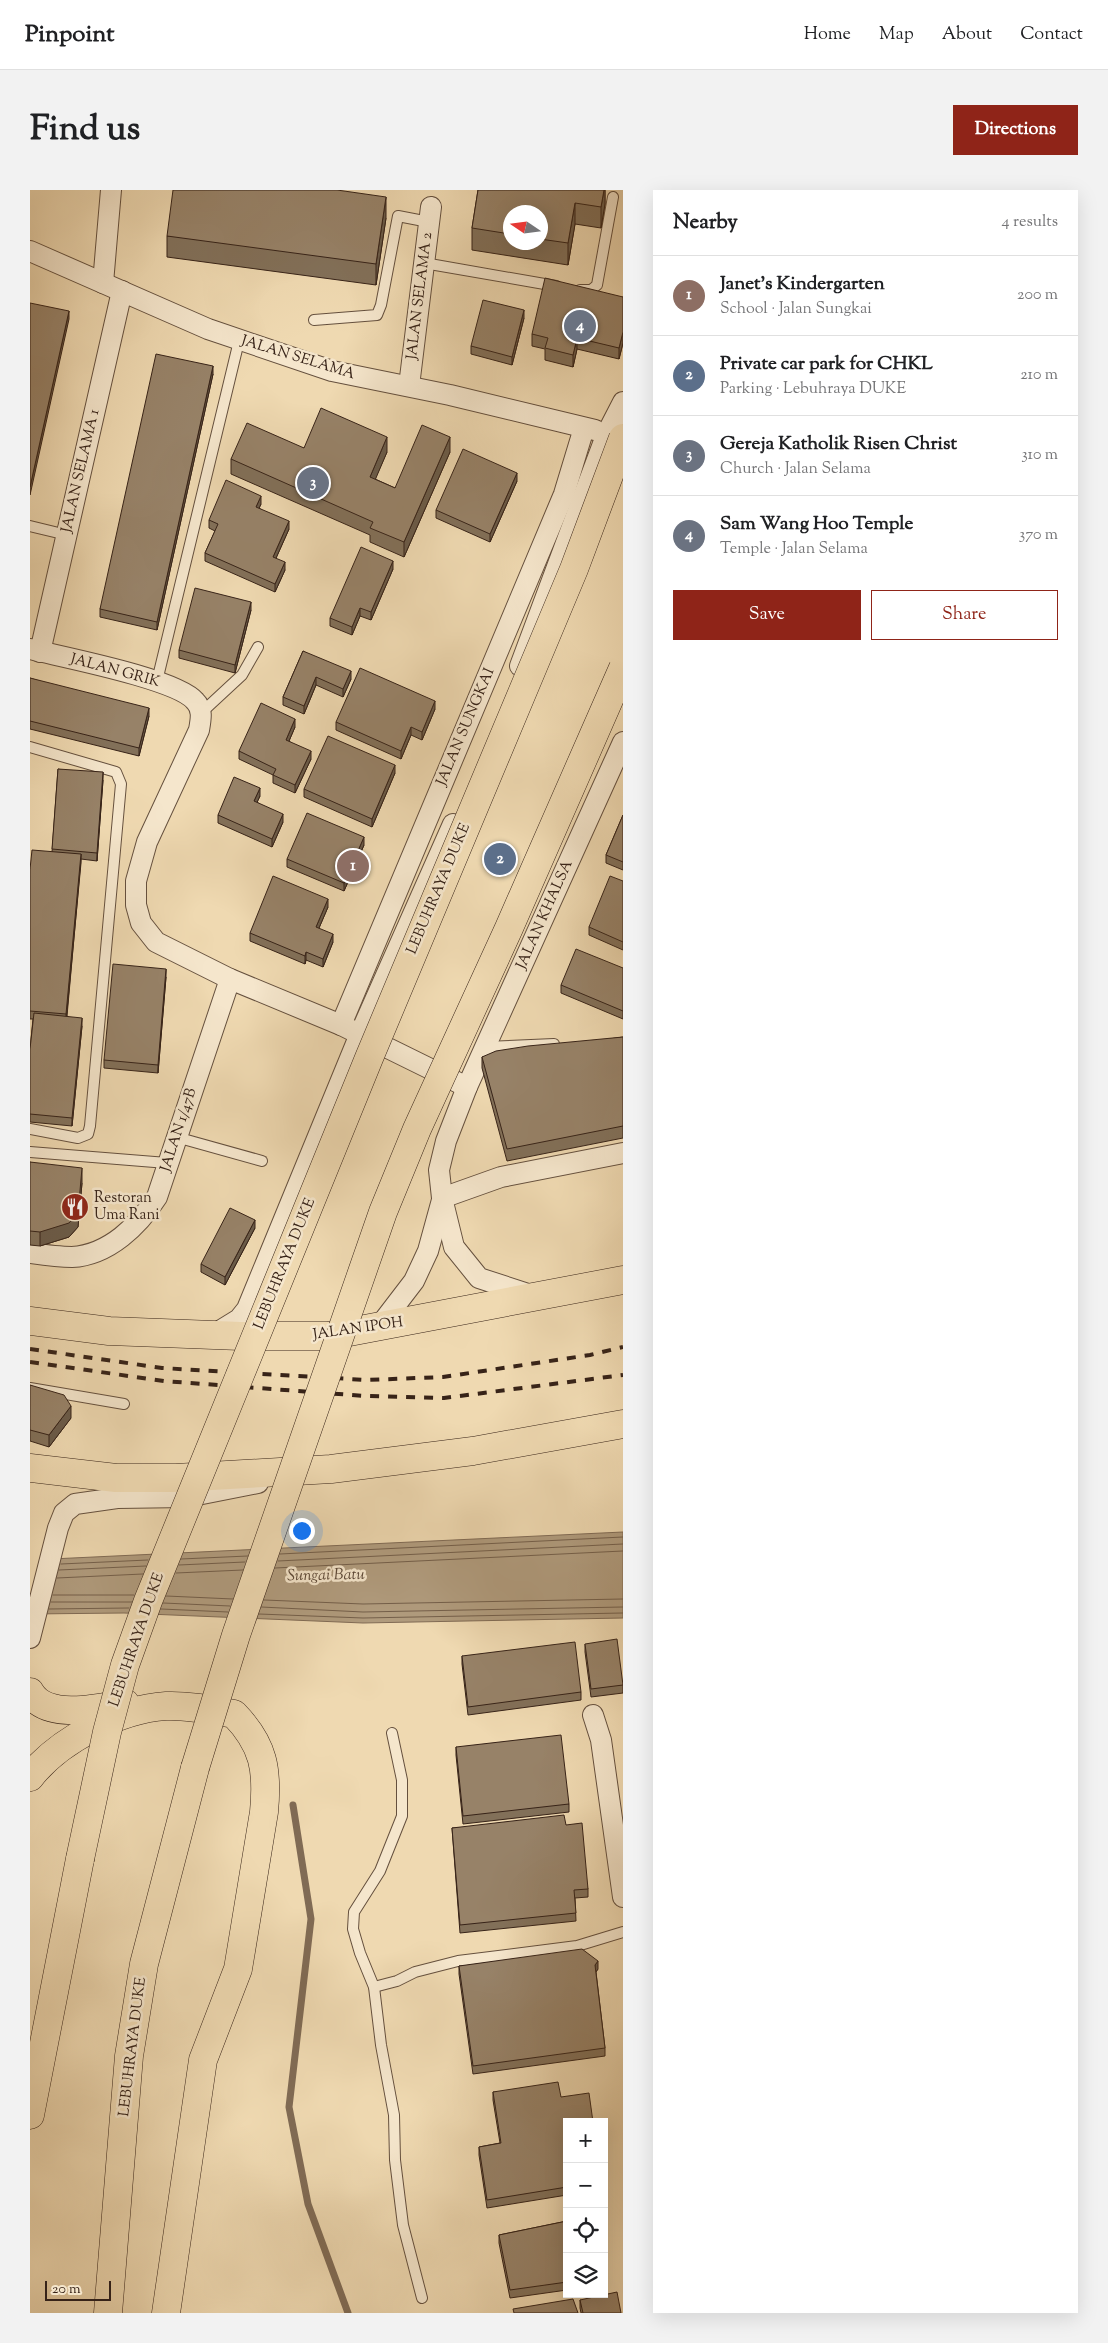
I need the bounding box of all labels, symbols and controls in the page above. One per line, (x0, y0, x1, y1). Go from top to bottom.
text: Pinpoint (25, 18, 114, 52)
text: Home (804, 22, 851, 48)
text: Map (879, 22, 914, 48)
text: About (942, 22, 992, 48)
text: Contact (1020, 22, 1083, 48)
text: Find us (30, 105, 140, 156)
button: Directions (953, 105, 1078, 155)
north arrow (503, 205, 548, 250)
text: Nearby (673, 208, 738, 238)
text: 4 results (1002, 211, 1058, 234)
street label: JALAN SELAMA 2 (402, 231, 438, 362)
text: Janet's Kindergarten (720, 271, 885, 298)
text: 1 (686, 284, 692, 307)
text: 200 m (1017, 284, 1058, 307)
text: School · Jalan Sungkai (720, 298, 872, 321)
pin: 4 (564, 307, 596, 345)
street label: JALAN SELAMA (237, 330, 358, 385)
text: Private car park for CHKL (720, 351, 933, 378)
text: 2 (685, 364, 693, 387)
text: 210 m (1020, 364, 1058, 387)
text: Parking · Lebuhraya DUKE (720, 378, 906, 401)
street label: JALAN SELAMA 1 (56, 407, 105, 536)
text: Gereja Katholik Risen Christ (720, 431, 957, 458)
text: 3 (686, 444, 692, 467)
text: 310 m (1021, 444, 1058, 467)
text: Church · Jalan Selama (720, 458, 871, 481)
pin: 3 (297, 464, 329, 502)
text: Sam Wang Hoo Temple (720, 511, 913, 538)
text: 4 (685, 524, 693, 547)
text: 370 m (1019, 524, 1058, 547)
text: Temple · Jalan Selama (720, 538, 868, 561)
button: Save (673, 590, 861, 640)
button: Share (871, 590, 1058, 640)
street label: JALAN GRIK (67, 649, 162, 693)
street label: JALAN SUNGKAI (431, 665, 500, 790)
street label: LEBUHRAYA DUKE (402, 820, 476, 958)
pin: 2 (484, 840, 516, 878)
pin: 1 (337, 847, 369, 885)
street label: JALAN KHALSA (511, 857, 579, 974)
street label: JALAN 1/47B (155, 1085, 203, 1176)
place label: Restoran Uma Rani (94, 1188, 160, 1226)
restaurant icon: Restoran Uma Rani (60, 1192, 90, 1222)
street label: LEBUHRAYA DUKE (249, 1195, 321, 1333)
street label: JALAN IPOH (311, 1312, 405, 1346)
your location (289, 1518, 315, 1544)
water label: Sungai Batu (287, 1564, 366, 1588)
street label: LEBUHRAYA DUKE (104, 1570, 170, 1710)
street label: LEBUHRAYA DUKE (114, 1976, 152, 2118)
map controls (563, 2118, 608, 2298)
button: + (563, 2118, 608, 2163)
button: − (563, 2163, 608, 2208)
button: locate (563, 2208, 608, 2253)
button: layers (563, 2253, 608, 2298)
scale bar (45, 2278, 111, 2301)
text: 20 m (52, 2280, 81, 2300)

